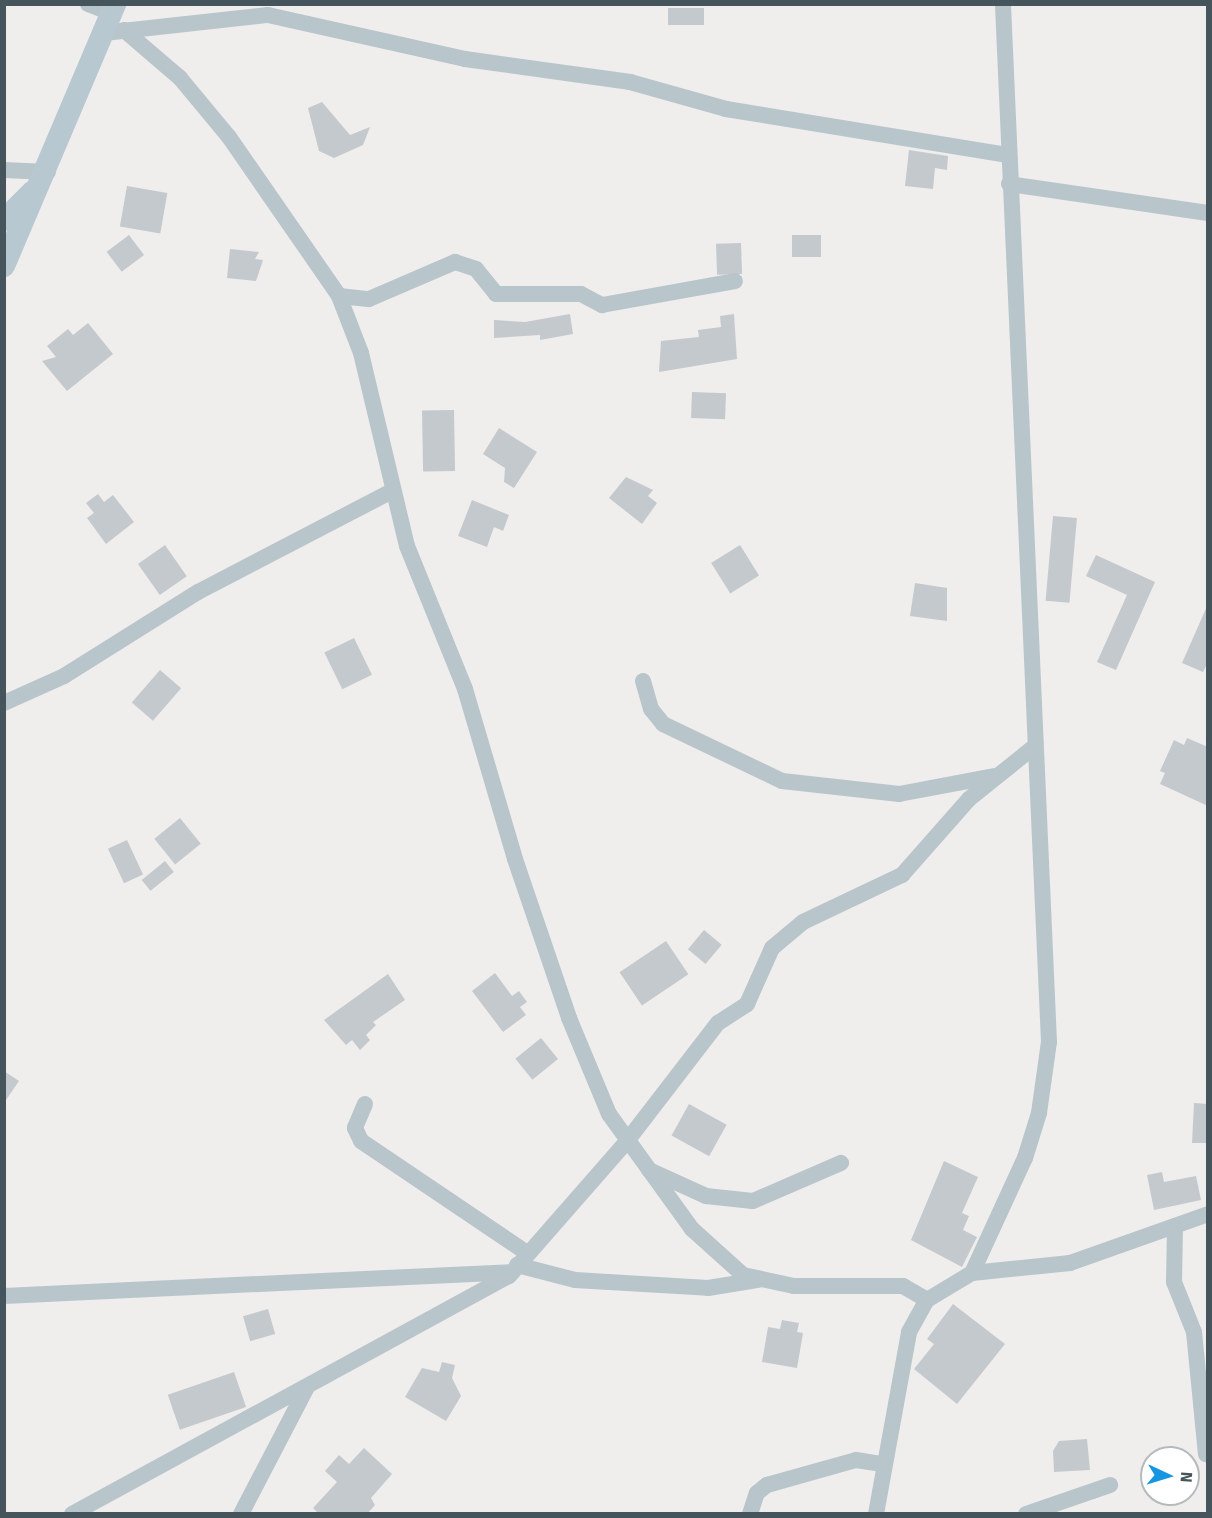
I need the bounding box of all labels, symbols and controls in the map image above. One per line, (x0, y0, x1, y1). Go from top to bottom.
north arrow (1140, 1446, 1200, 1506)
text: N (1177, 1471, 1196, 1483)

